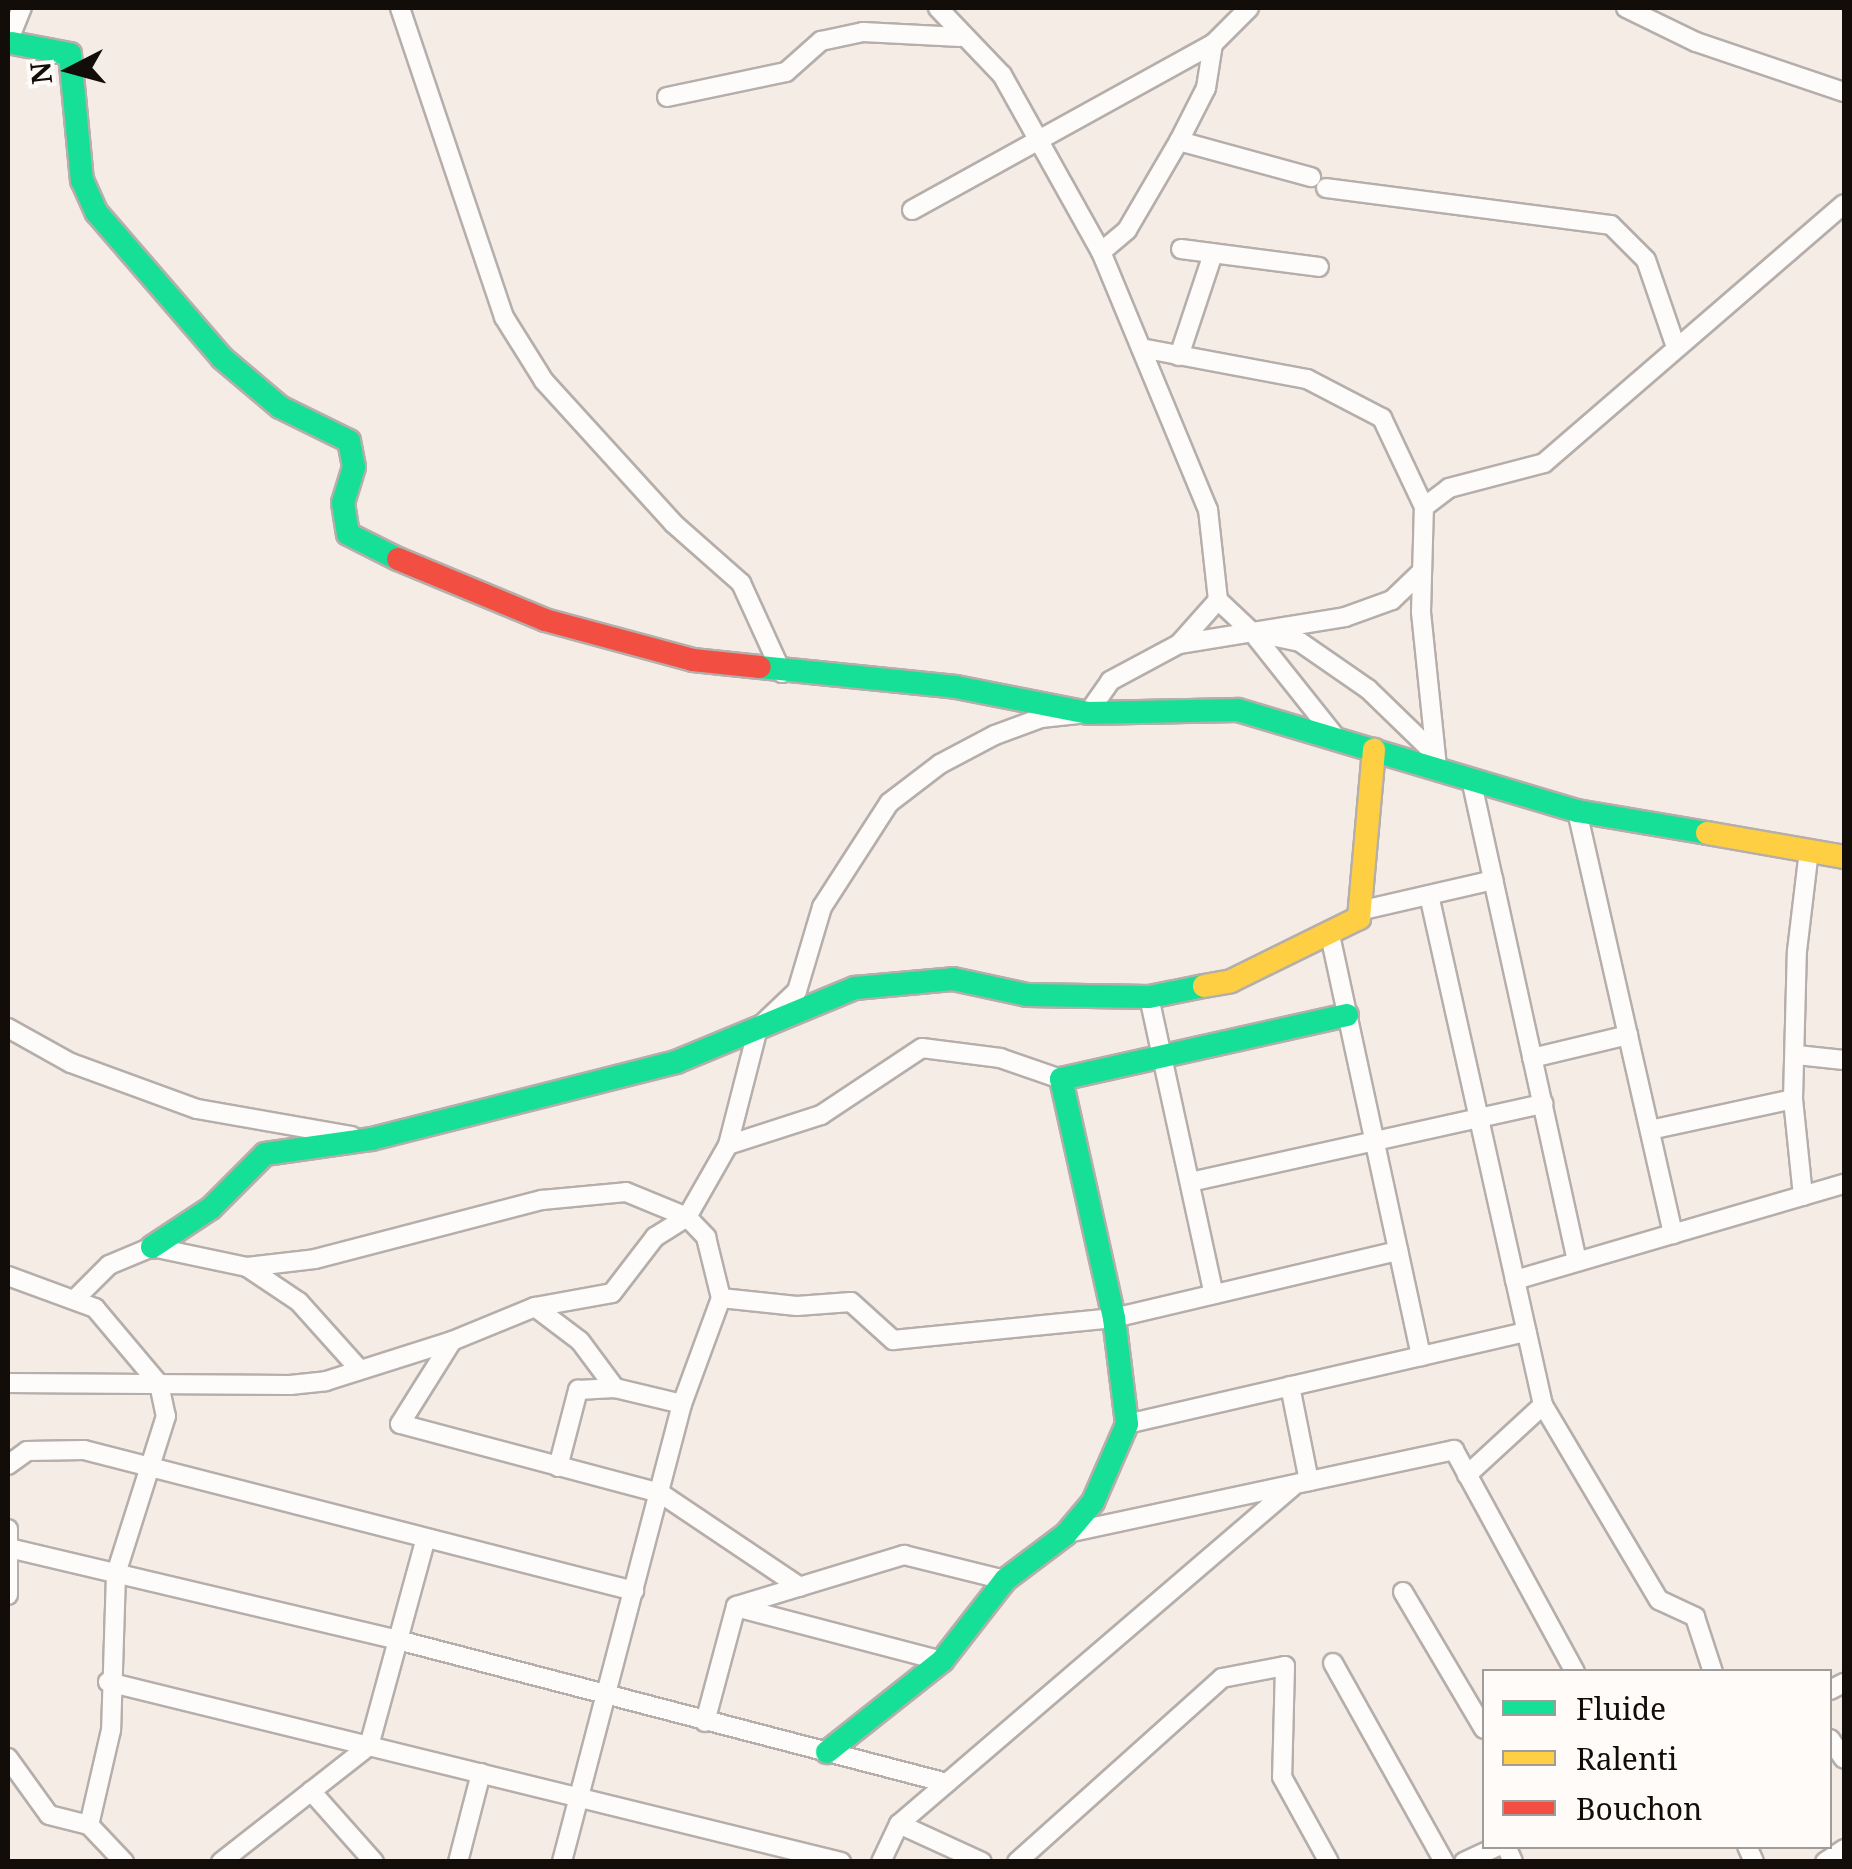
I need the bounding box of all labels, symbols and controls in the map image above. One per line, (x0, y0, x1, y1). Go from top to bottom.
north arrow (20, 20, 120, 120)
text: N (20, 60, 60, 86)
legend (1482, 1669, 1832, 1849)
text: Fluide (1576, 1688, 1666, 1729)
text: Ralenti (1576, 1738, 1677, 1779)
text: Bouchon (1576, 1788, 1702, 1829)

